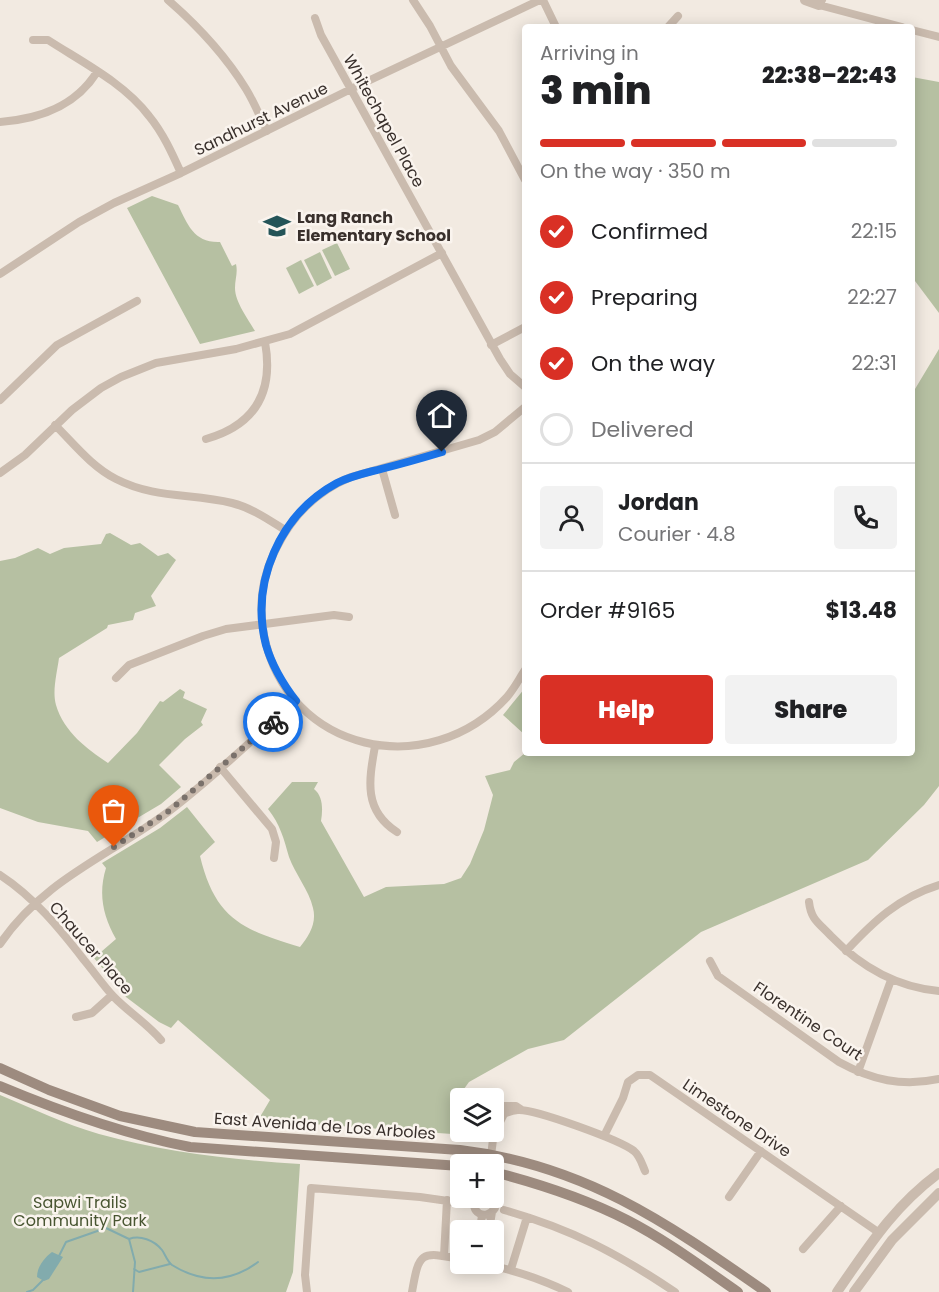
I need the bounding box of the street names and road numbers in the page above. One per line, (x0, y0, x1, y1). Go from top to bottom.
street label: Whitechapel Place (338, 50, 430, 192)
street label: Sandhurst Avenue (190, 77, 332, 161)
street label: Chaucer Place (44, 896, 138, 1000)
street label: Florentine Court (749, 976, 867, 1066)
street label: Limestone Drive (678, 1073, 796, 1163)
street label: East Avenida de Los Arboles (213, 1107, 437, 1145)

